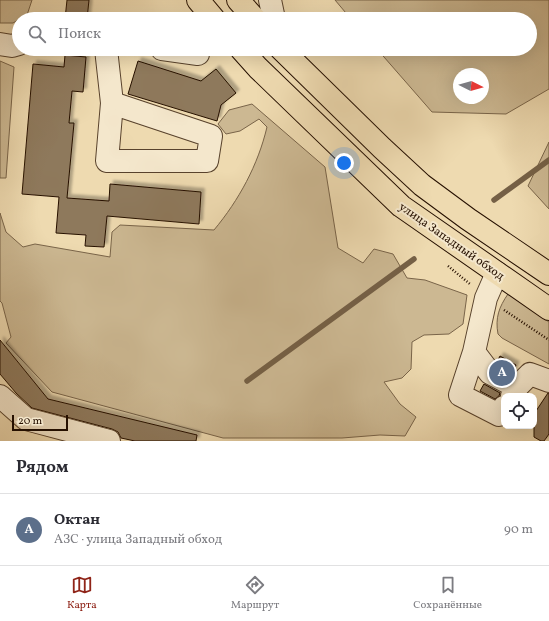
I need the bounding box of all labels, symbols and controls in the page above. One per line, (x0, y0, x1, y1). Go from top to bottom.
search box (12, 12, 537, 56)
icon: search (26, 23, 48, 45)
text: Поиск (58, 24, 101, 45)
north arrow (453, 68, 489, 104)
your location (334, 153, 354, 173)
street label: улица Западный обход (395, 199, 508, 284)
pin: A (489, 358, 515, 388)
map controls (501, 393, 537, 429)
button: locate (501, 393, 537, 429)
scale bar (12, 413, 68, 432)
text: 20 m (18, 414, 42, 429)
text: Рядом (16, 456, 69, 479)
text: Октан (54, 510, 100, 531)
text: A (24, 521, 34, 539)
text: 90 m (504, 521, 533, 539)
text: АЗС · улица Западный обход (54, 531, 222, 549)
tab: Карта (67, 574, 97, 613)
tab: Маршрут (231, 574, 279, 613)
tab: Сохранённые (413, 574, 482, 613)

